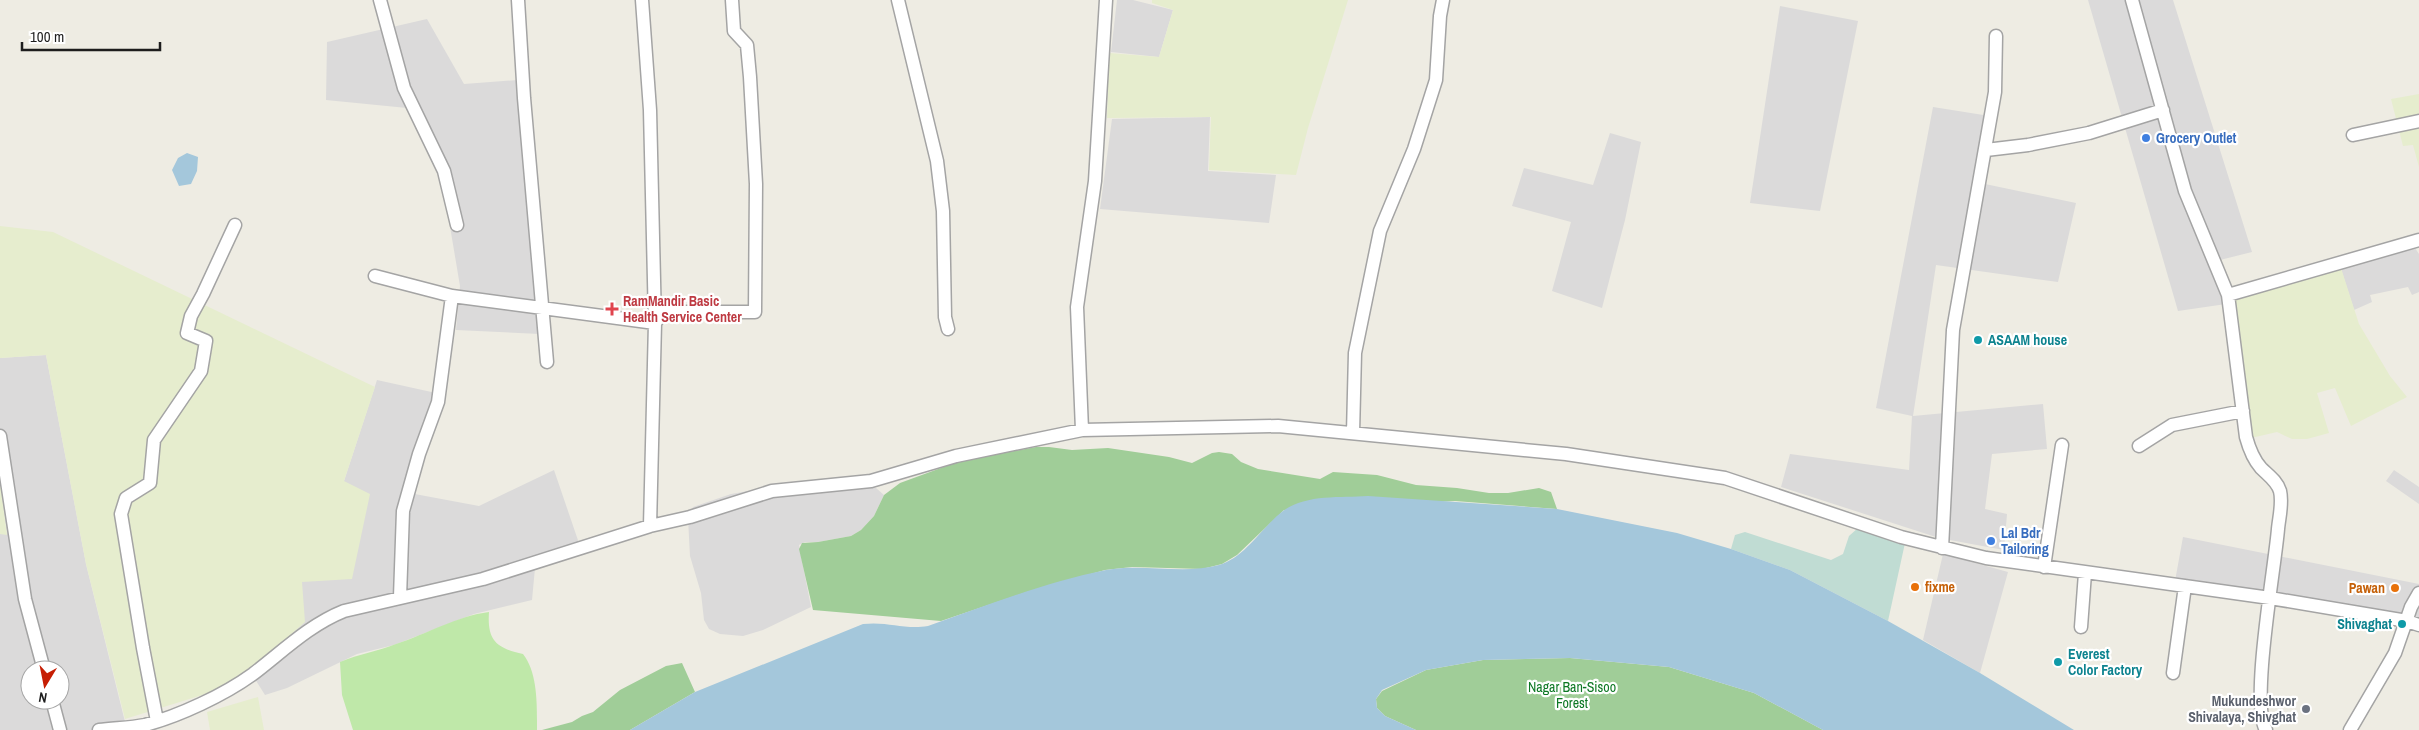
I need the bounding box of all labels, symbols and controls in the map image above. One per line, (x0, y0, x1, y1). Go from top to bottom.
scale bar (22, 20, 160, 52)
text: 100 m (30, 26, 64, 47)
place label: Grocery Outlet (2156, 129, 2237, 147)
marker: Grocery Outlet (2140, 132, 2152, 144)
place label: RamMandir Basic Health Service Center (623, 292, 742, 326)
marker: RamMandir Basic Health Service Center (605, 302, 619, 316)
place label: ASAAM house (1988, 331, 2067, 349)
marker: ASAAM house (1972, 334, 1984, 346)
place label: Lal Bdr Tailoring (2001, 524, 2049, 558)
marker: Lal Bdr Tailoring (1985, 535, 1997, 547)
place label: fixme (1925, 578, 1955, 596)
place label: Pawan (2349, 579, 2385, 597)
marker: fixme (1909, 581, 1921, 593)
marker: Pawan (2389, 582, 2401, 594)
place label: Shivaghat (2337, 615, 2392, 633)
marker: Shivaghat (2396, 618, 2408, 630)
place label: Everest Color Factory (2068, 645, 2143, 679)
marker: Everest Color Factory (2052, 656, 2064, 668)
north arrow (20, 660, 70, 710)
park label: Nagar Ban-Sisoo Forest (1528, 678, 1616, 712)
text: N (37, 688, 48, 707)
place label: Mukundeshwor Shivalaya, Shivghat (2188, 692, 2297, 726)
marker: Mukundeshwor Shivalaya, Shivghat (2300, 703, 2312, 715)

